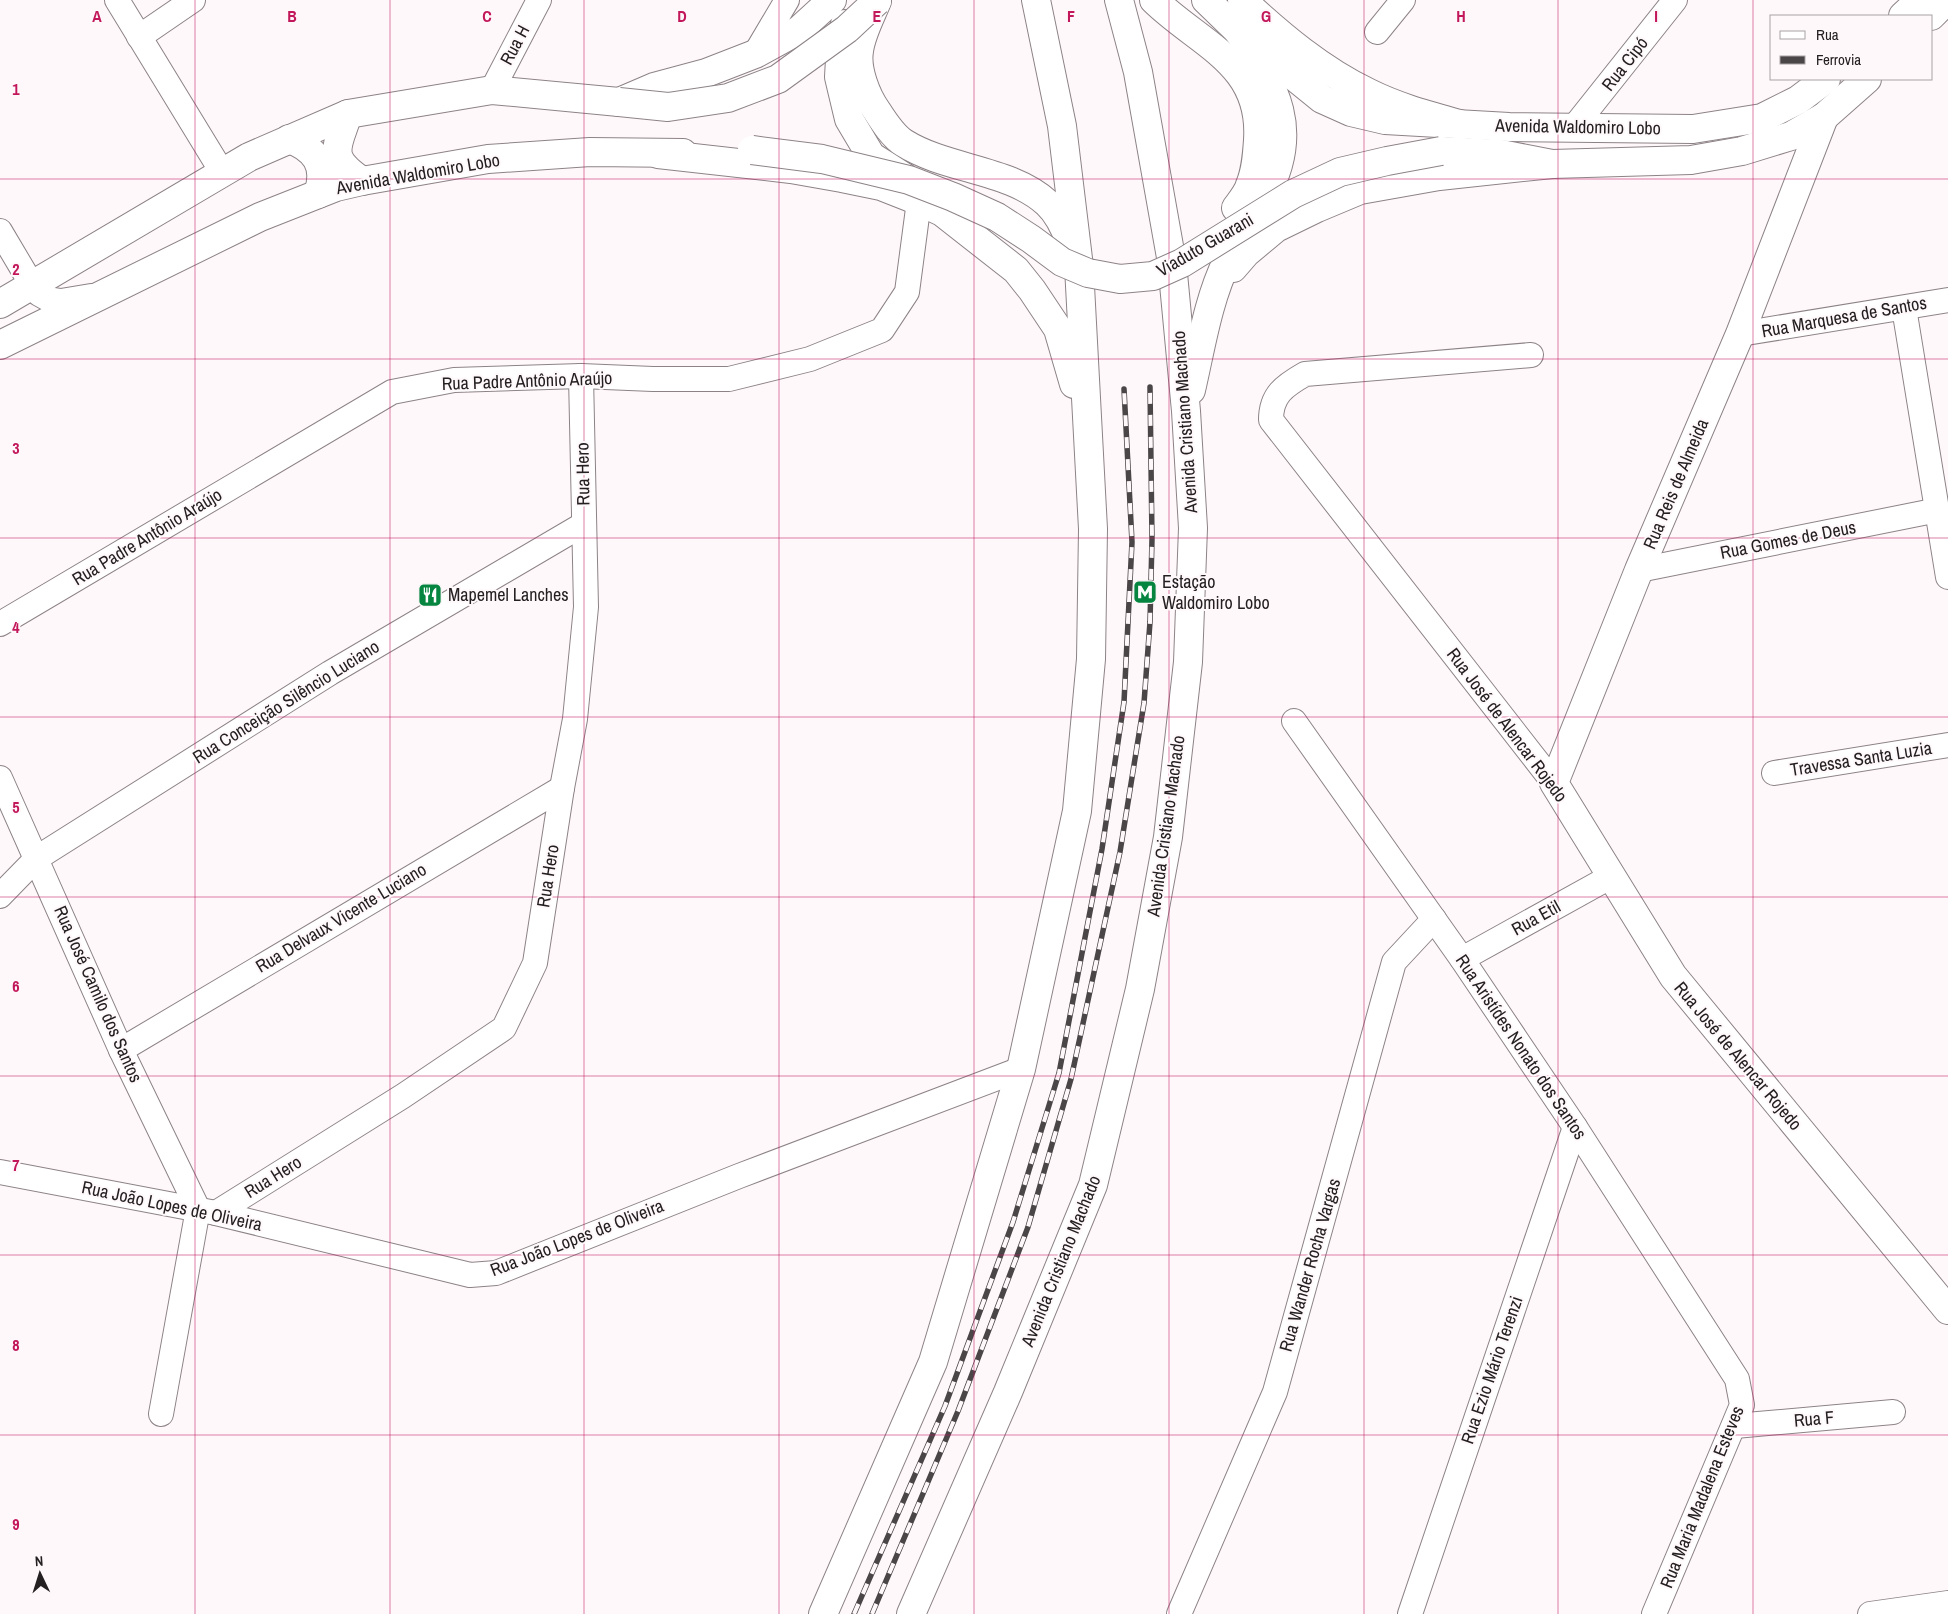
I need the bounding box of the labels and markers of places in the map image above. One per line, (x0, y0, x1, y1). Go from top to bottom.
place label: Estação Waldomiro Lobo (1162, 569, 1270, 615)
metro station icon: Estação Waldomiro Lobo (1132, 579, 1158, 605)
restaurant icon: Mapemel Lanches (417, 582, 443, 608)
place label: Mapemel Lanches (448, 582, 569, 607)

